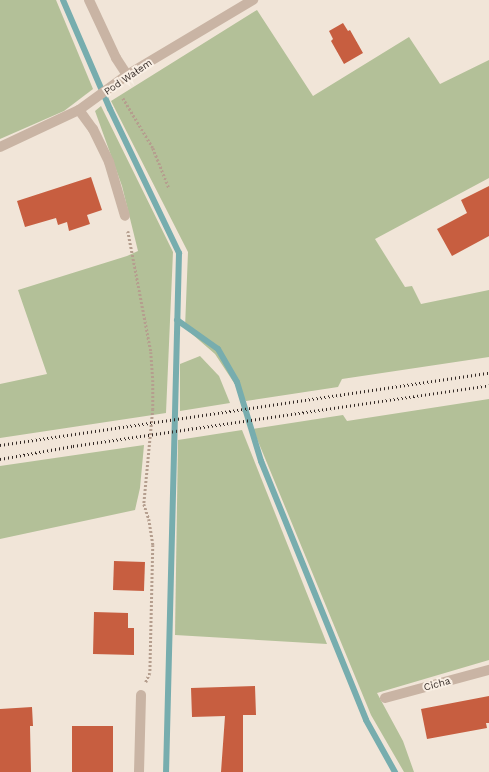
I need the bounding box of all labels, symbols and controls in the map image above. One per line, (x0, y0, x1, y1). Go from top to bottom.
street label: Pod Wałem (102, 56, 154, 98)
street label: Cicha (422, 675, 452, 693)

